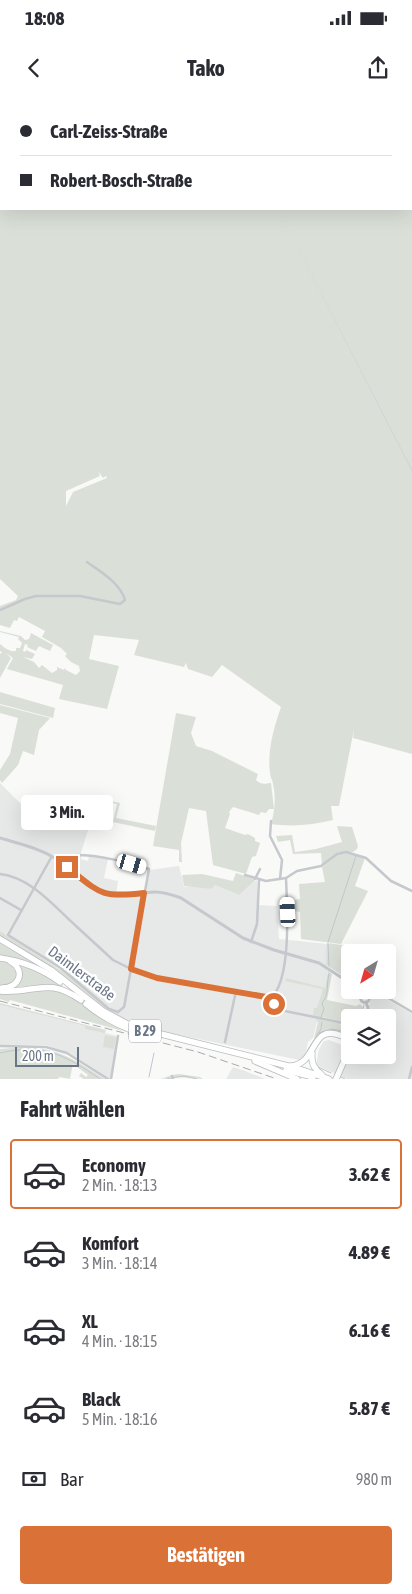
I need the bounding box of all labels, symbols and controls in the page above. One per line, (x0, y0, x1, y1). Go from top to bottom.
text: 18:08 (25, 7, 64, 29)
icon: back (20, 54, 48, 82)
icon: share (364, 54, 392, 82)
text: Tako (187, 55, 225, 81)
text: Carl-Zeiss-Straße (50, 120, 168, 142)
text: Robert-Bosch-Straße (50, 169, 192, 191)
callout: 3 Min. (21, 794, 113, 830)
text: 3 Min. (50, 803, 84, 821)
car (115, 853, 148, 875)
route end (56, 856, 78, 878)
car (279, 897, 296, 927)
street label: Daimlerstraße (45, 942, 119, 1004)
north arrow (341, 944, 396, 999)
map controls (341, 944, 396, 1064)
route start (263, 993, 285, 1015)
button: layers (341, 1009, 396, 1064)
road number: B 29 (129, 1019, 161, 1042)
scale bar (15, 1044, 79, 1067)
text: 200 m (22, 1048, 54, 1064)
text: Fahrt wählen (20, 1096, 125, 1122)
icon: car (22, 1152, 67, 1197)
text: Economy (82, 1154, 146, 1176)
text: 3.62 € (349, 1163, 390, 1185)
text: 2 Min. · 18:13 (82, 1176, 157, 1194)
icon: car (22, 1230, 67, 1275)
text: Komfort (82, 1232, 139, 1254)
text: 4.89 € (349, 1241, 390, 1263)
text: 3 Min. · 18:14 (82, 1254, 157, 1272)
icon: car (22, 1308, 67, 1353)
text: XL (82, 1310, 98, 1332)
text: 6.16 € (349, 1319, 390, 1341)
text: 4 Min. · 18:15 (82, 1332, 157, 1350)
icon: car (22, 1386, 67, 1431)
text: Black (82, 1388, 120, 1410)
text: 5.87 € (349, 1397, 390, 1419)
text: 5 Min. · 18:16 (82, 1410, 157, 1428)
icon: cash (20, 1465, 48, 1493)
text: Bar (60, 1468, 83, 1490)
text: 980 m (356, 1470, 392, 1488)
button: Bestätigen (20, 1526, 392, 1584)

